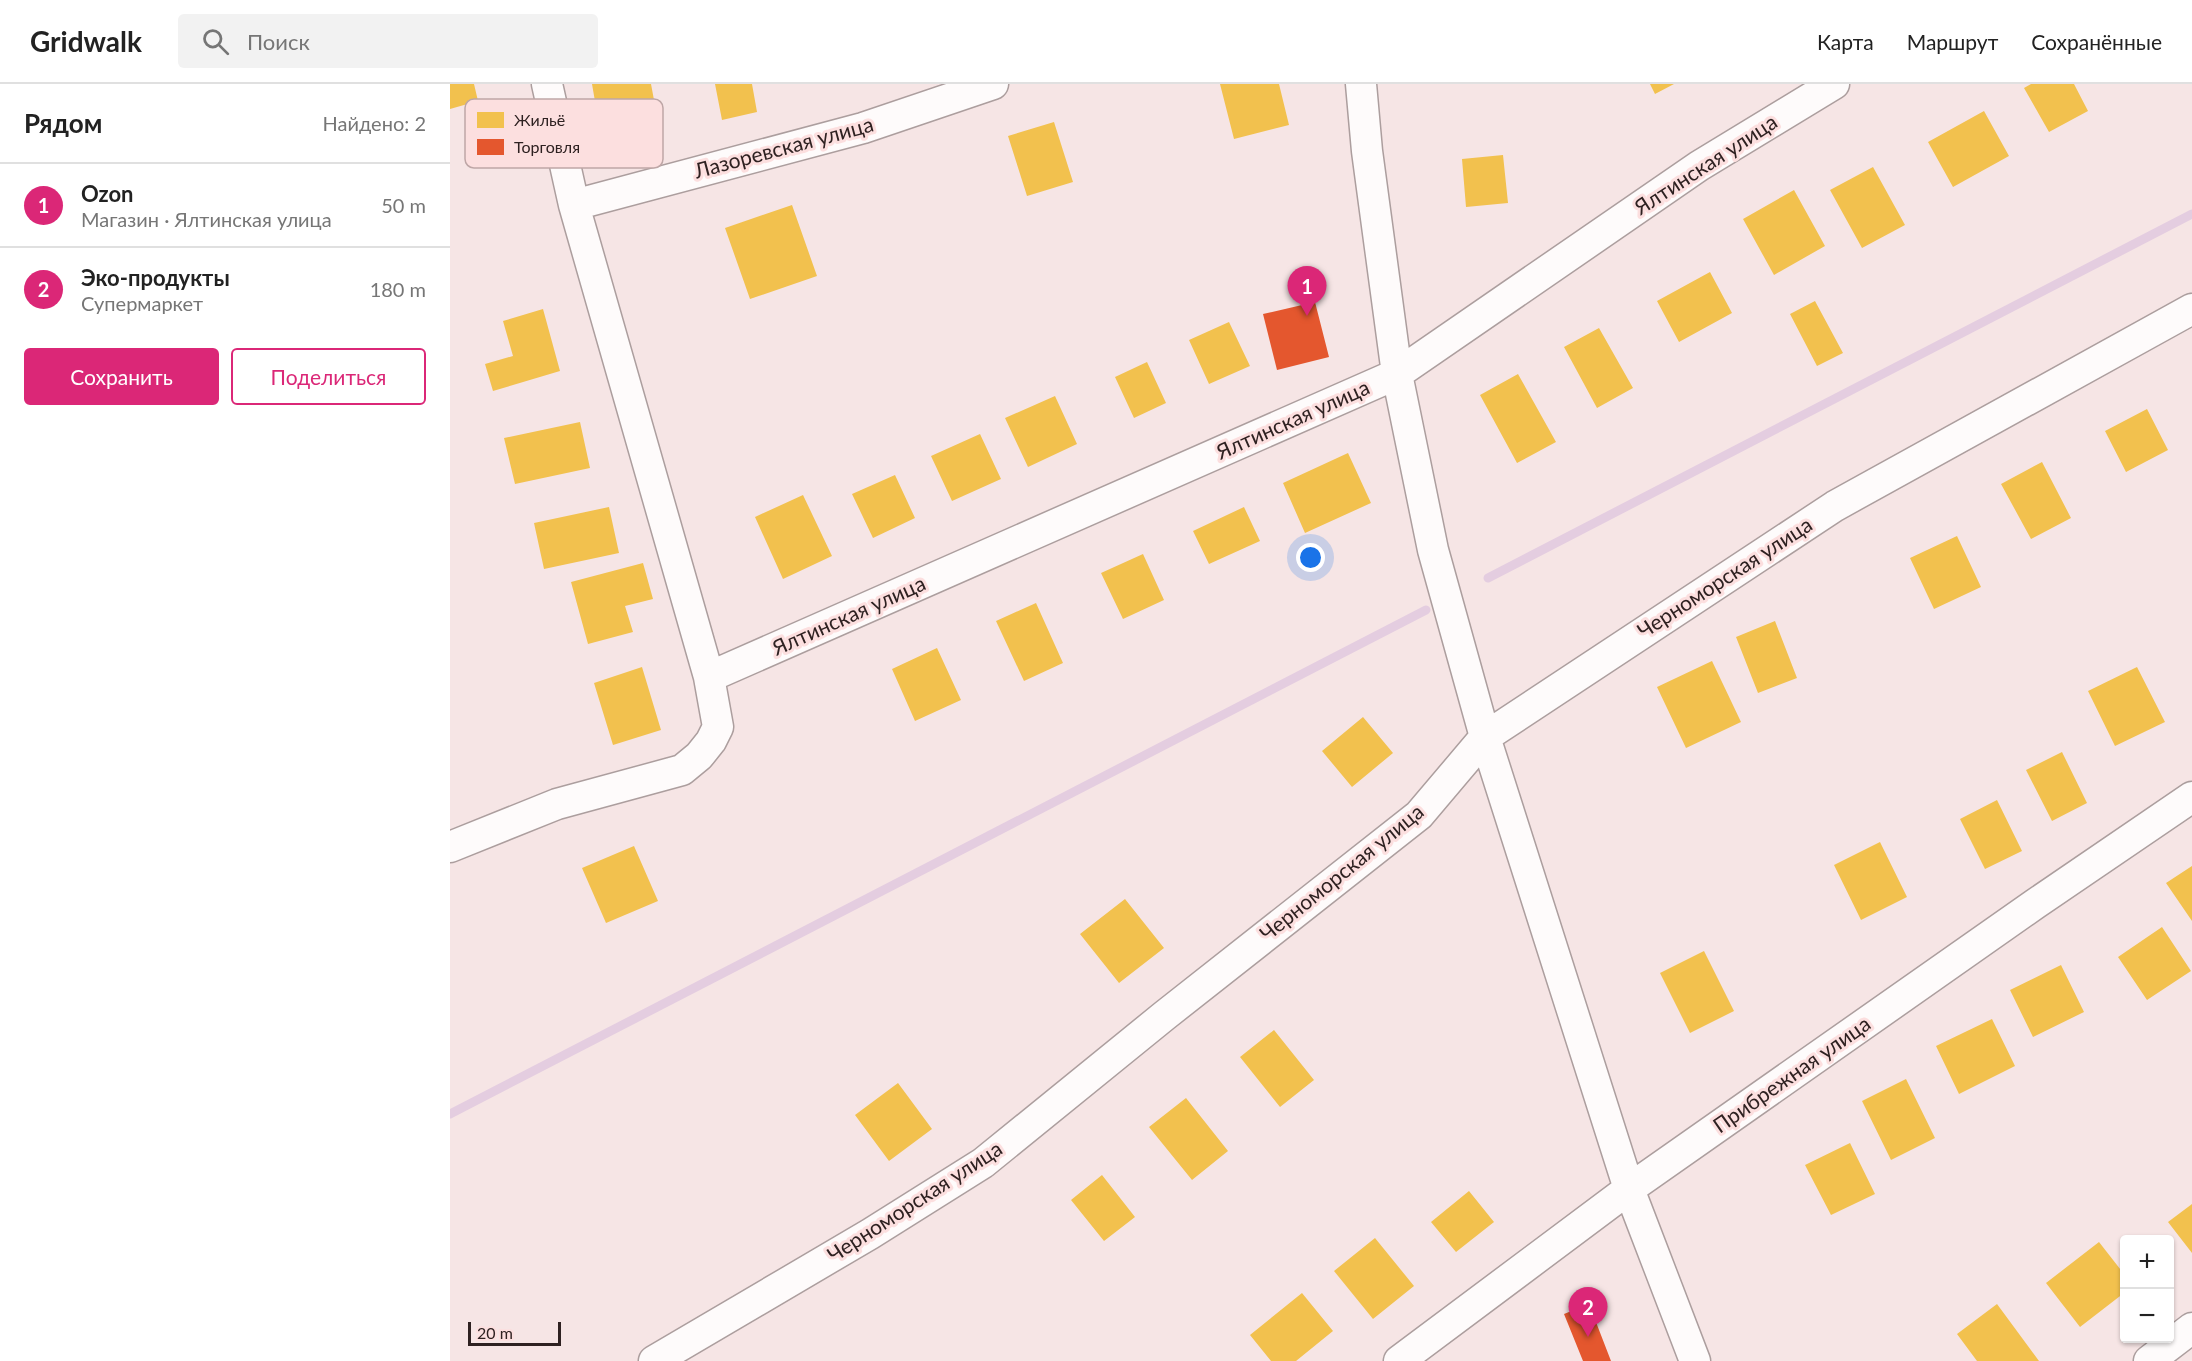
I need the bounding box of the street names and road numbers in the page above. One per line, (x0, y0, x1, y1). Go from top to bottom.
street label: Ялтинская улица (1628, 108, 1781, 220)
street label: Лазоревская улица (690, 111, 876, 183)
street label: Ялтинская улица (1211, 374, 1373, 464)
street label: Черноморская улица (1632, 511, 1816, 643)
street label: Ялтинская улица (767, 570, 929, 660)
street label: Черноморская улица (1254, 798, 1428, 945)
street label: Прибрежная улица (1708, 1010, 1875, 1137)
street label: Черноморская улица (822, 1135, 1006, 1267)

